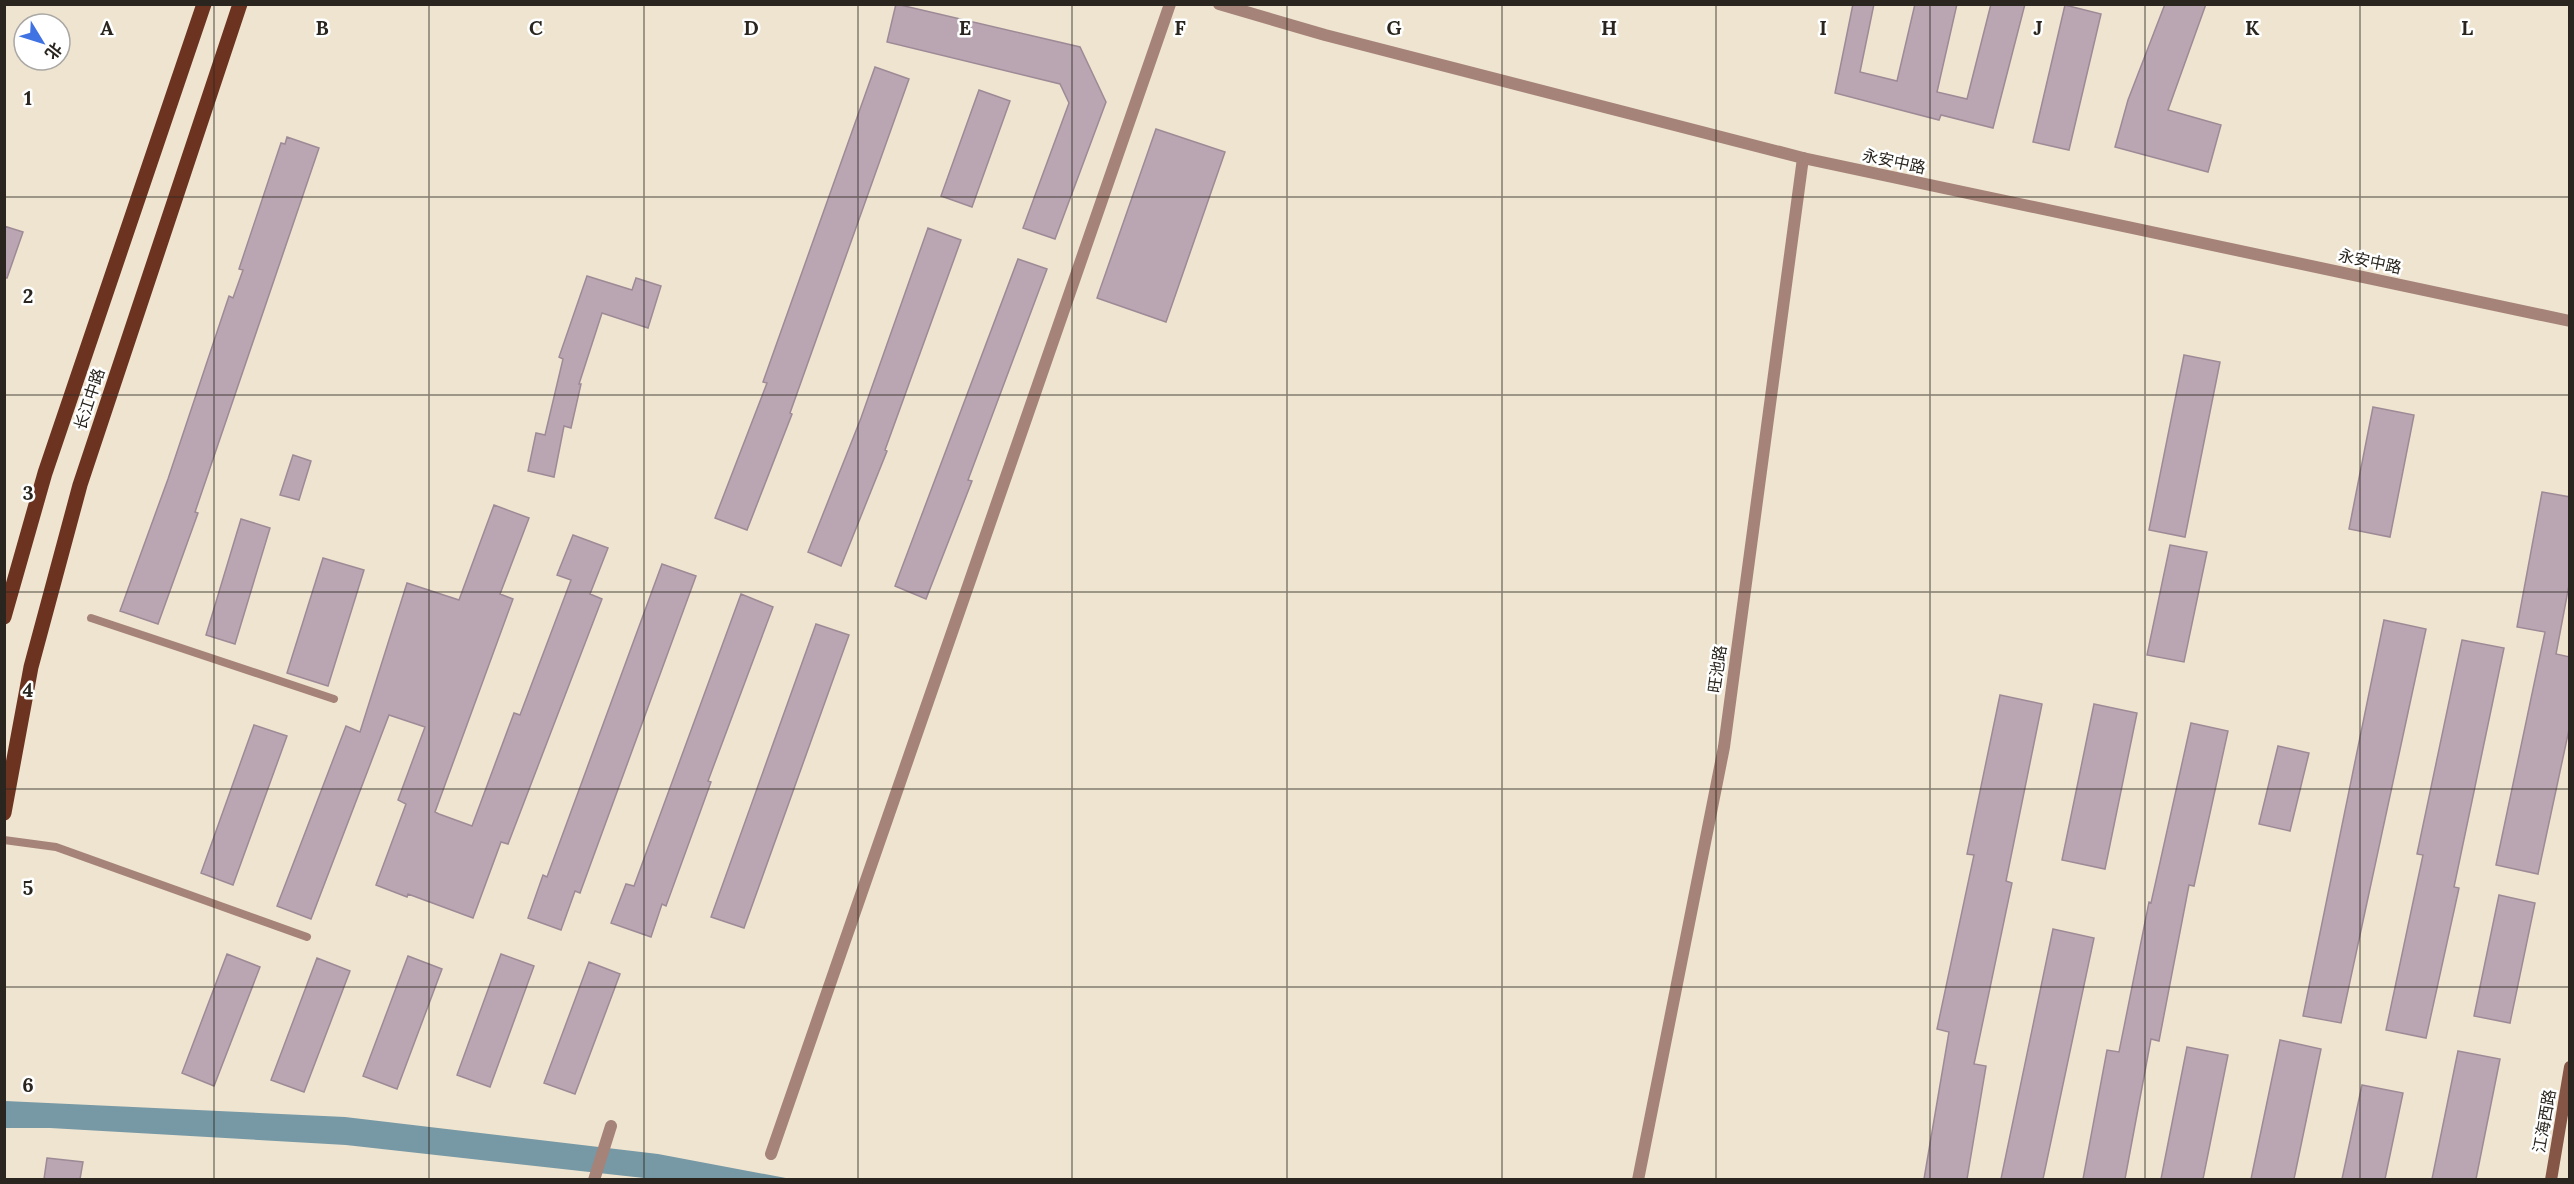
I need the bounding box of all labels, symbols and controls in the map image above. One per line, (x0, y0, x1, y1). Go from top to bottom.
north arrow (12, 12, 72, 72)
text: A (100, 15, 114, 40)
text: B (315, 15, 329, 40)
text: C (529, 15, 543, 40)
text: D (743, 15, 759, 40)
text: E (959, 15, 971, 40)
text: F (1174, 15, 1186, 40)
text: G (1386, 15, 1402, 40)
text: H (1601, 15, 1617, 40)
text: I (1819, 15, 1827, 40)
text: J (2033, 15, 2043, 40)
text: K (2245, 15, 2260, 40)
text: L (2461, 15, 2473, 40)
text: 北 (41, 39, 67, 64)
text: 1 (24, 85, 32, 110)
street label: 永安中路 (1861, 145, 1927, 177)
street label: 永安中路 (2337, 245, 2403, 277)
text: 2 (23, 283, 33, 308)
street label: 长江中路 (70, 365, 108, 433)
text: 3 (22, 480, 34, 505)
street label: 旺池路 (1704, 644, 1730, 694)
text: 4 (23, 677, 34, 702)
text: 5 (23, 875, 34, 900)
text: 6 (22, 1072, 34, 1097)
street label: 江海西路 (2529, 1088, 2559, 1154)

